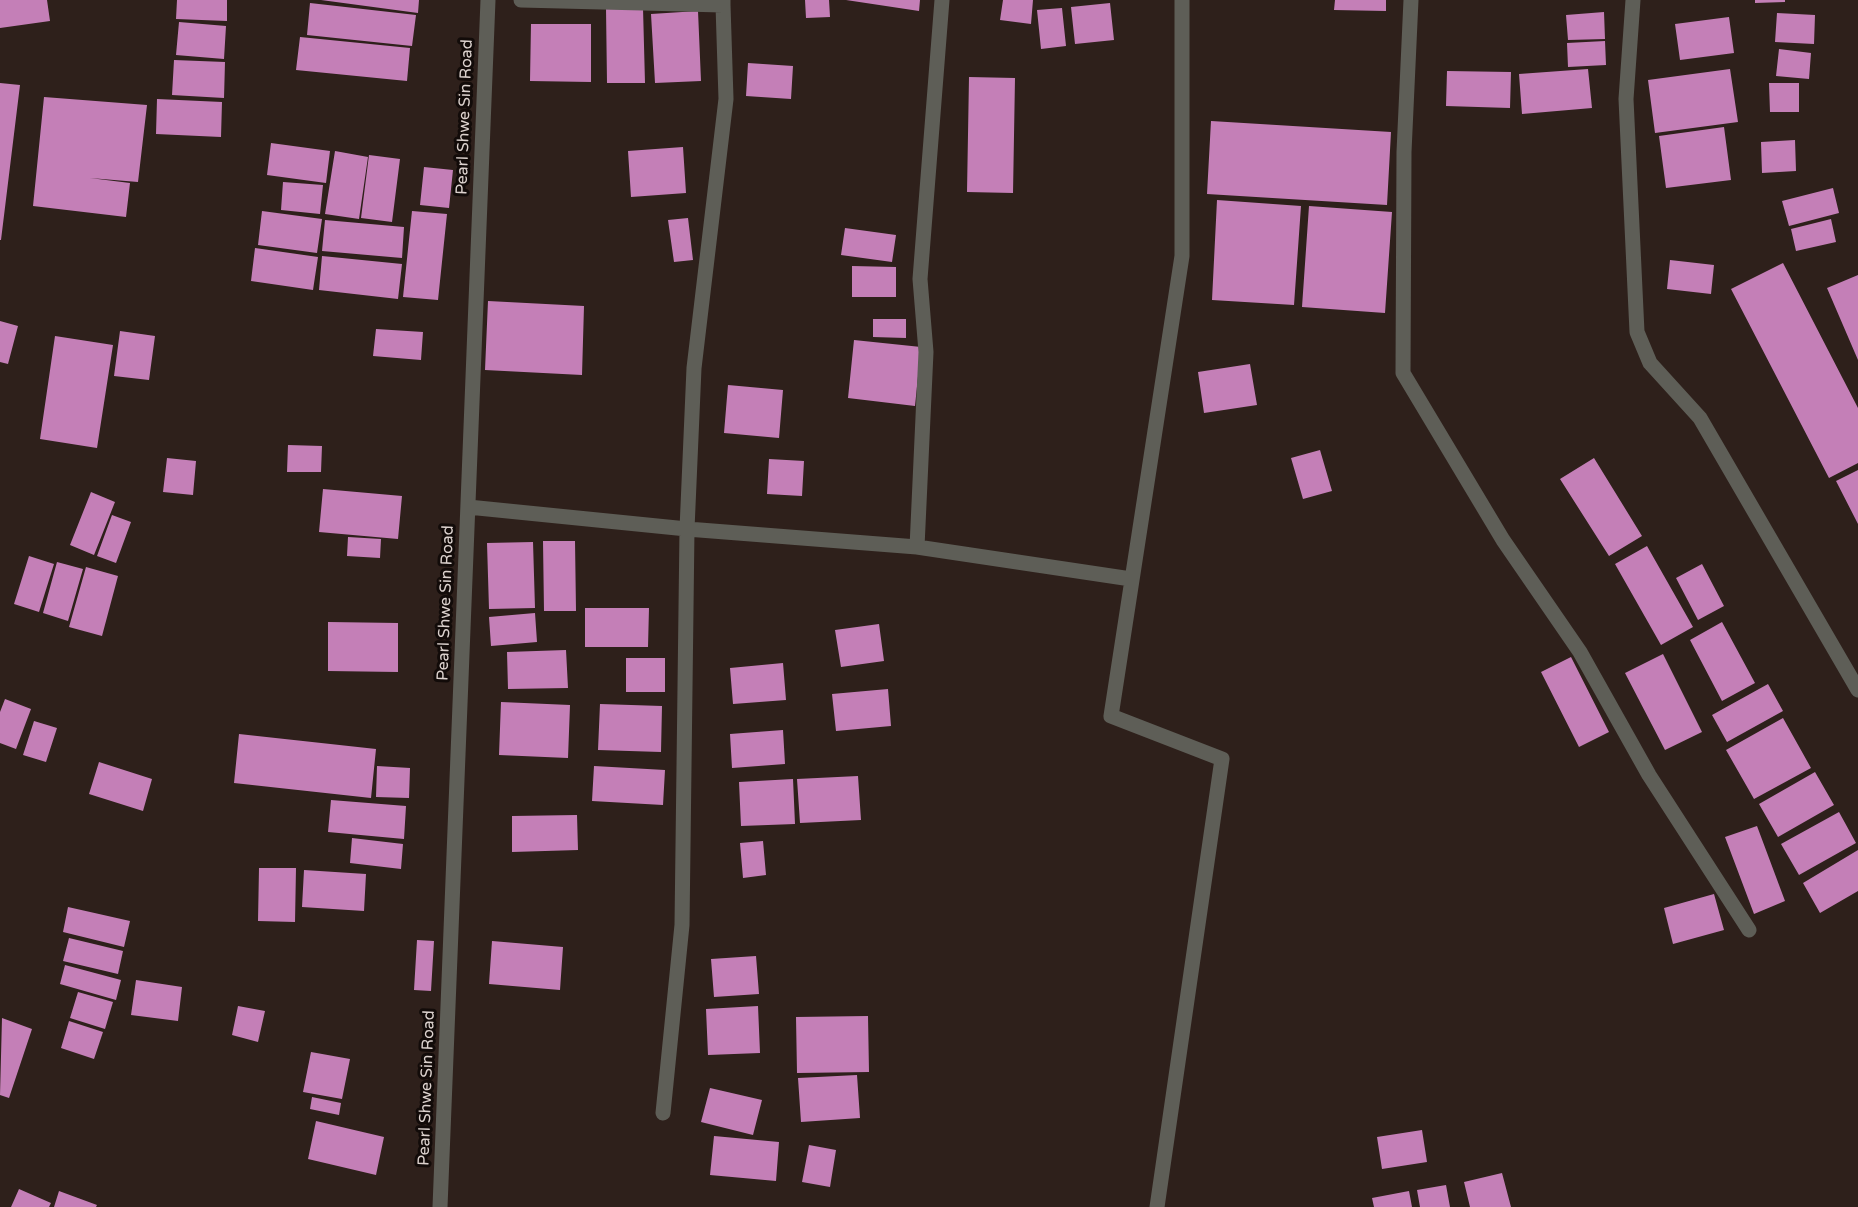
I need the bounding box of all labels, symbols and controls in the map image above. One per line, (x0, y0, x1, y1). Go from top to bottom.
street label: Pearl Shwe Sin Road (453, 39, 477, 195)
street label: Pearl Shwe Sin Road (434, 525, 458, 681)
street label: Pearl Shwe Sin Road (415, 1010, 439, 1166)

